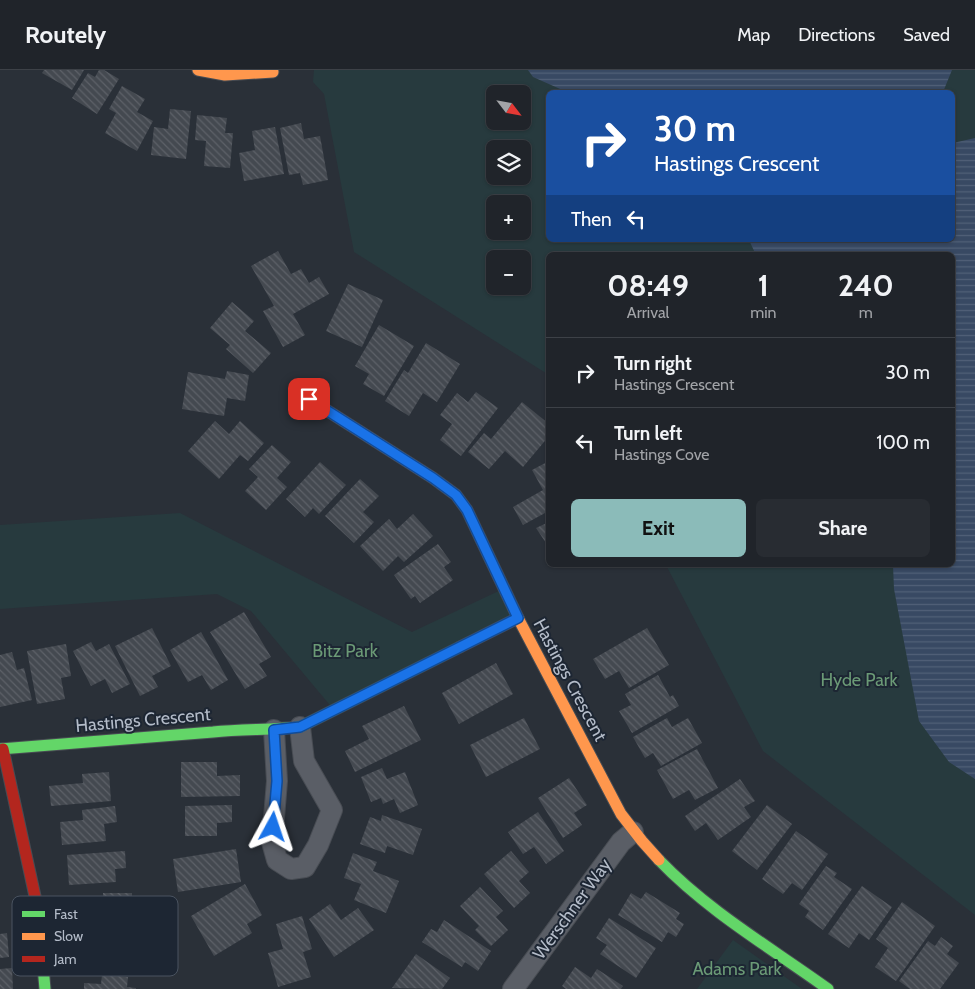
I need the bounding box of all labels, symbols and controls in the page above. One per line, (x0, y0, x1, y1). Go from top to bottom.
text: Routely (25, 20, 106, 49)
text: Map (737, 24, 770, 46)
text: Directions (798, 24, 875, 46)
text: Saved (903, 24, 950, 46)
north arrow (486, 85, 531, 130)
map controls (486, 85, 531, 295)
text: 30 m (654, 107, 736, 150)
icon: right (571, 110, 636, 175)
button: layers (486, 140, 531, 185)
text: Hastings Crescent (654, 150, 819, 177)
button: + (486, 195, 531, 240)
icon: left (622, 205, 650, 233)
text: Then (571, 208, 612, 231)
button: − (486, 250, 531, 295)
text: 08:49 (607, 267, 689, 304)
text: 1 (758, 267, 769, 304)
text: 240 (838, 267, 894, 304)
text: Arrival (627, 303, 669, 322)
text: min (750, 303, 777, 322)
text: m (859, 303, 873, 322)
text: Turn right (614, 352, 692, 375)
icon: right (571, 359, 599, 387)
text: 30 m (886, 361, 930, 384)
text: Hastings Crescent (614, 375, 734, 394)
pin (288, 378, 330, 420)
icon: arrive (295, 385, 323, 413)
text: Turn left (614, 422, 682, 445)
icon: left (571, 429, 599, 457)
text: 100 m (876, 431, 930, 454)
text: Hastings Cove (614, 445, 710, 464)
button: Exit (571, 499, 746, 557)
button: Share (756, 499, 930, 557)
street label: Hastings Crescent (529, 615, 611, 745)
park label: Bitz Park (312, 640, 379, 662)
park label: Hyde Park (820, 669, 899, 691)
street label: Hastings Crescent (75, 703, 211, 737)
position arrow (246, 800, 298, 852)
street label: Werschner Way (528, 854, 616, 964)
legend (12, 896, 178, 976)
text: Fast (54, 905, 78, 923)
text: Slow (54, 927, 83, 945)
text: Jam (53, 950, 76, 968)
park label: Adams Park (692, 958, 783, 980)

